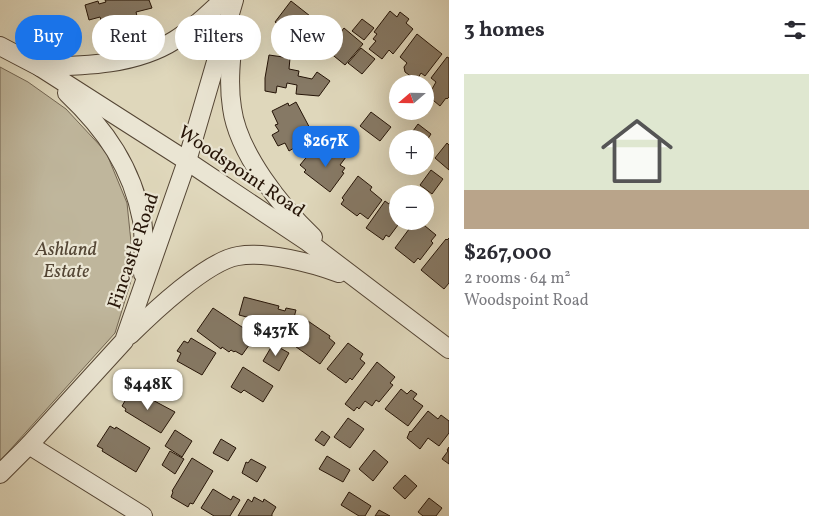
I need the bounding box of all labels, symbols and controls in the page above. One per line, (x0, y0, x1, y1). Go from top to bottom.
chip: Buy (15, 15, 82, 60)
chip: Rent (92, 15, 165, 60)
chip: Filters (175, 15, 261, 60)
chip: New (271, 15, 343, 60)
text: 3 homes (464, 16, 545, 45)
icon: filters (781, 16, 809, 44)
north arrow (389, 75, 434, 120)
map controls (389, 75, 434, 230)
icon: home (592, 106, 682, 196)
street label: Woodspoint Road (172, 120, 310, 224)
pin: $267K (291, 126, 361, 168)
button: + (389, 130, 434, 175)
text: $267K (303, 131, 349, 153)
button: − (389, 185, 434, 230)
street label: Fincastle Road (102, 189, 166, 313)
park label: Ashland Estate (34, 237, 97, 285)
text: $267,000 (464, 239, 551, 268)
text: 2 rooms · 64 m² (464, 268, 571, 290)
text: Woodspoint Road (464, 290, 589, 312)
pin: $437K (241, 314, 311, 357)
text: $437K (253, 320, 299, 342)
pin: $448K (113, 368, 183, 411)
text: $448K (124, 374, 172, 396)

